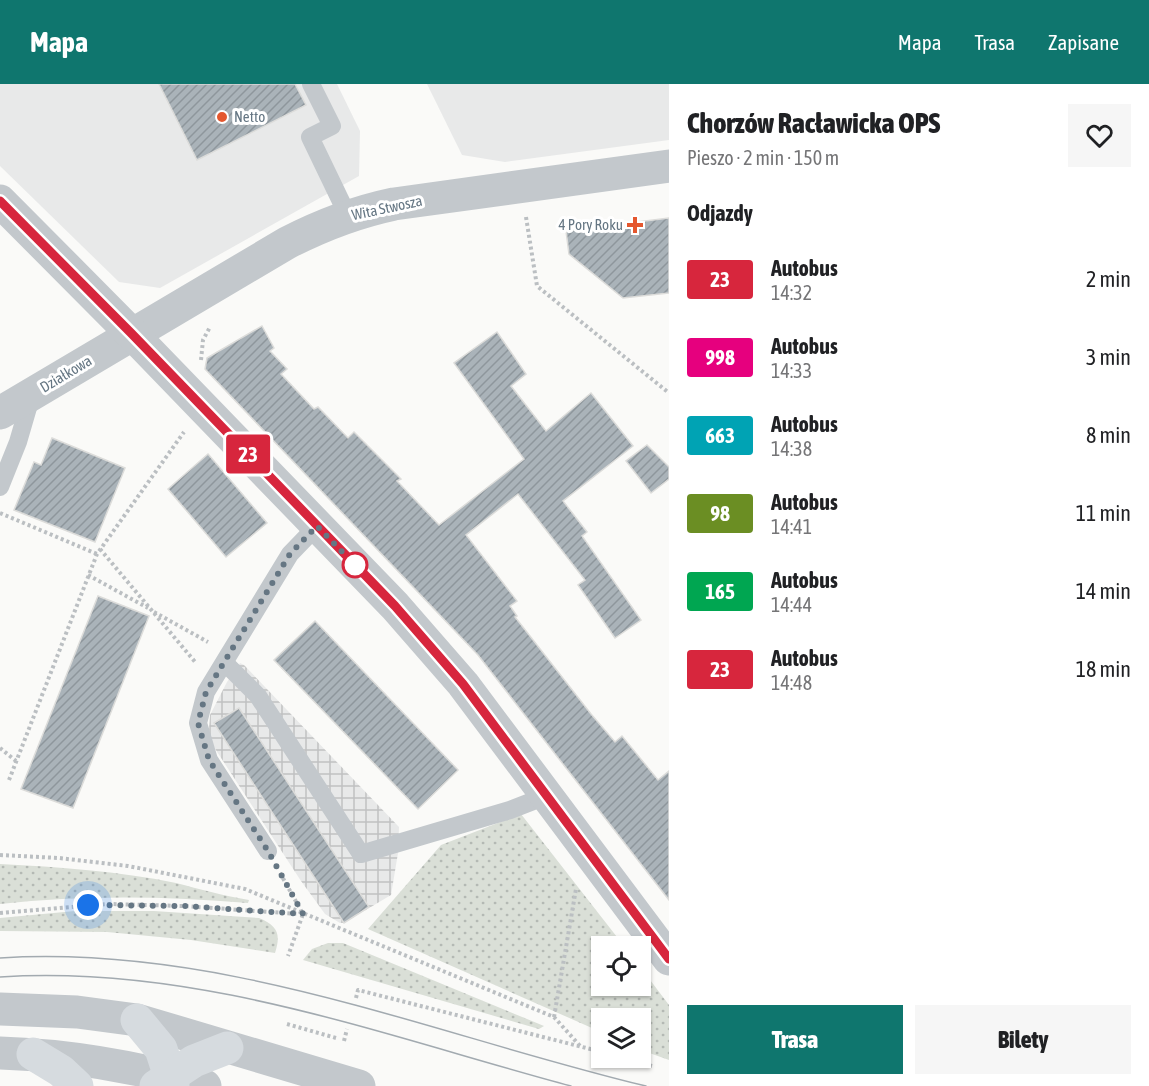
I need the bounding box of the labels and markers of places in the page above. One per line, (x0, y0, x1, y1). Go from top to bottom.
place label: Netto (234, 108, 265, 125)
marker: Netto (215, 110, 229, 124)
place label: 4 Pory Roku (559, 216, 623, 233)
marker: 4 Pory Roku (628, 218, 642, 232)
unlabelled marker (342, 552, 368, 578)

